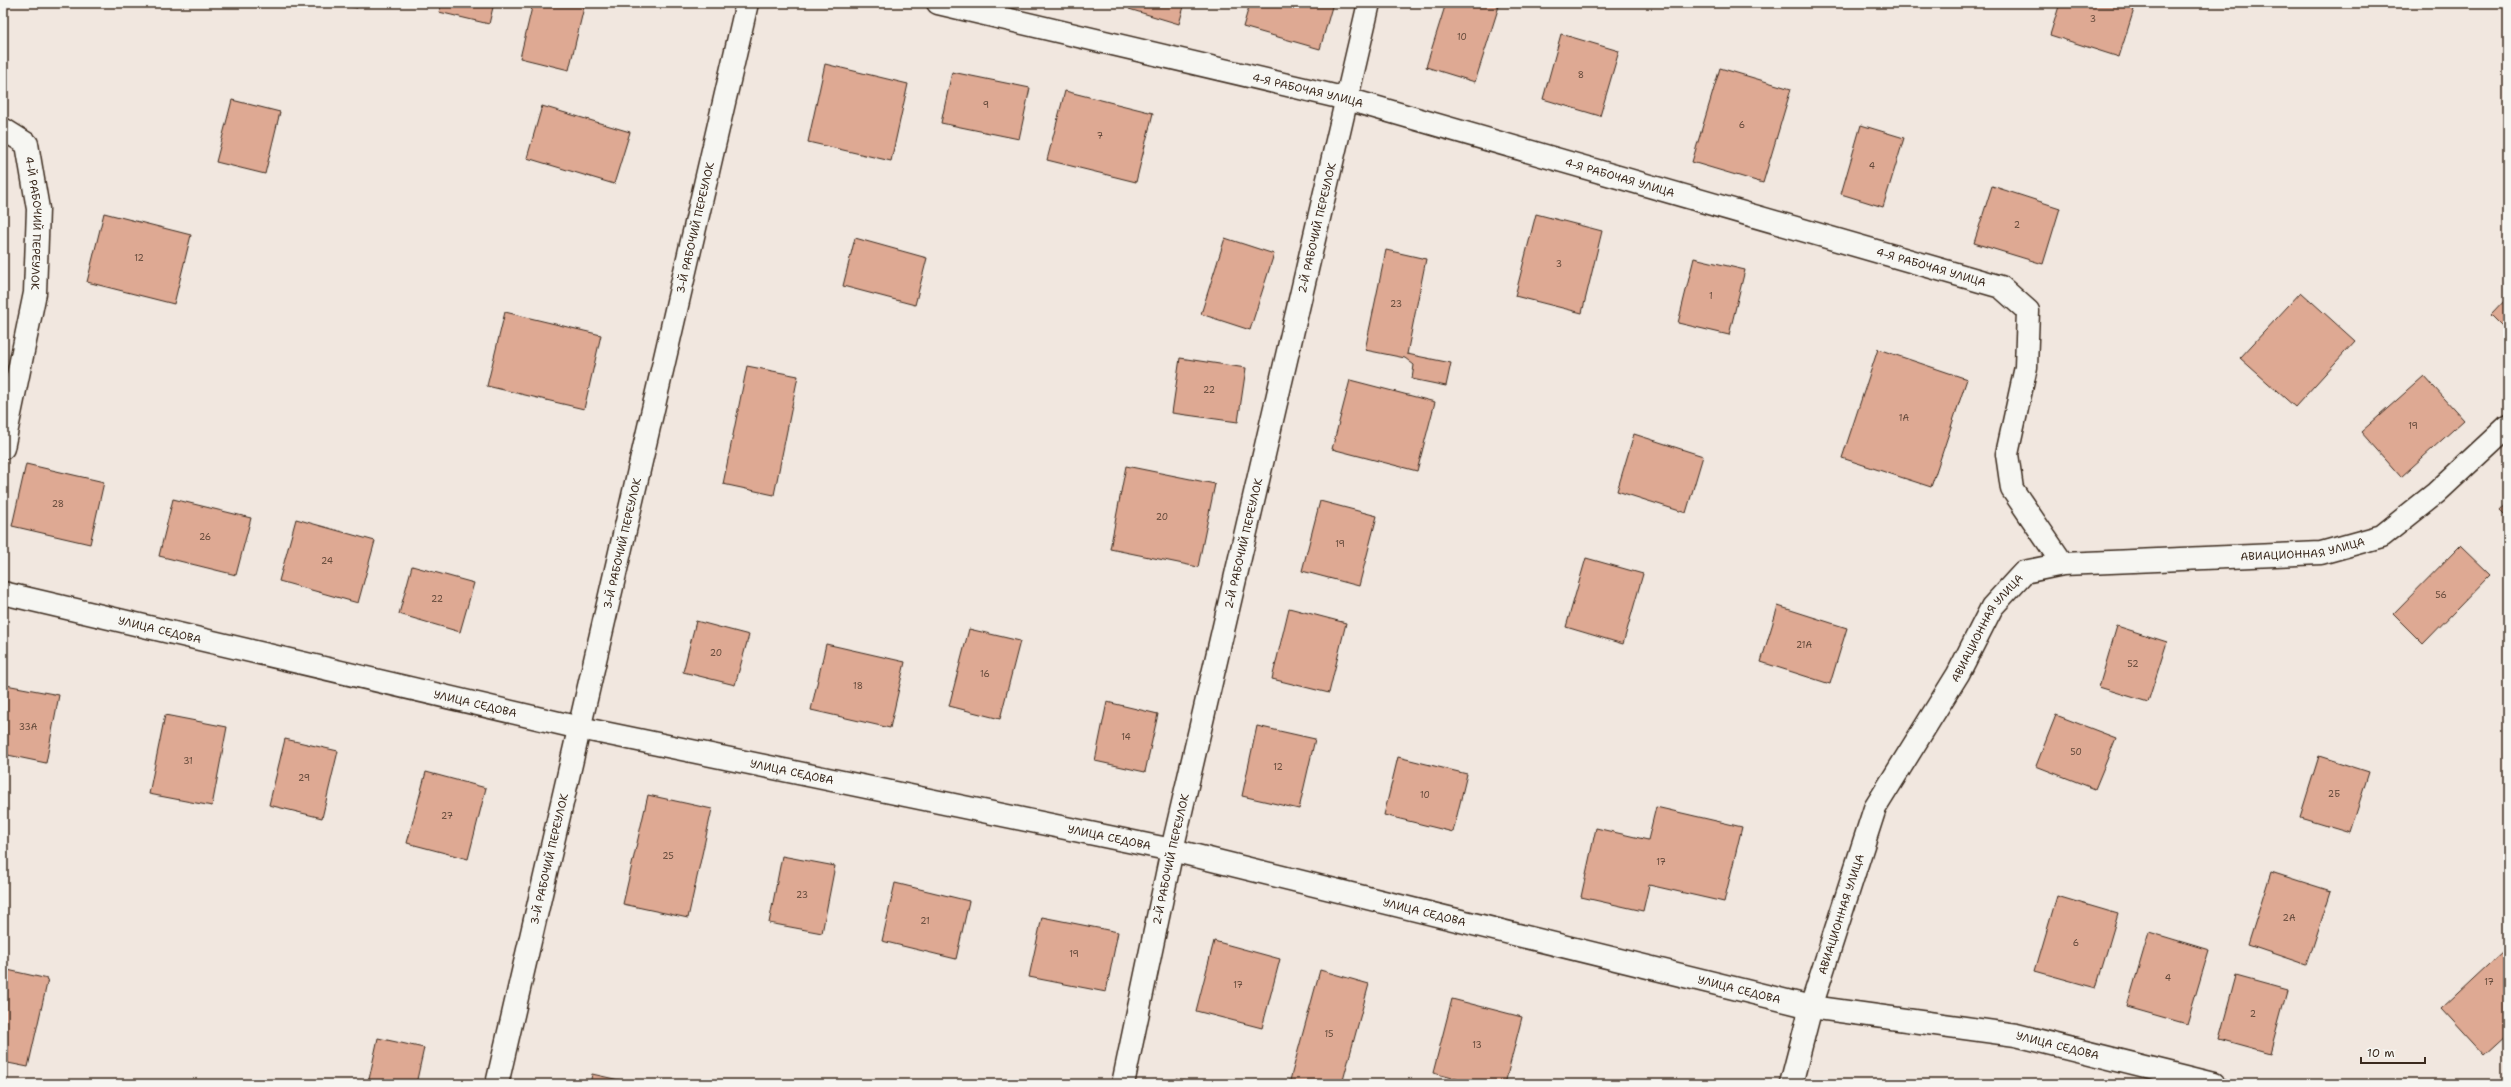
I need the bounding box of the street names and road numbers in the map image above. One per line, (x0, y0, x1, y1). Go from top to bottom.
street label: 4-Я РАБОЧАЯ УЛИЦА (1251, 70, 1365, 111)
street label: 4-Й РАБОЧИЙ ПЕРЕУЛОК (21, 155, 46, 290)
street label: 4-Я РАБОЧАЯ УЛИЦА (1563, 155, 1676, 201)
street label: 3-Й РАБОЧИЙ ПЕРЕУЛОК (673, 161, 718, 295)
street label: 2-Й РАБОЧИЙ ПЕРЕУЛОК (1295, 161, 1340, 295)
street label: 4-Я РАБОЧАЯ УЛИЦА (1874, 245, 1988, 290)
street label: 3-Й РАБОЧИЙ ПЕРЕУЛОК (600, 476, 645, 611)
street label: 2-Й РАБОЧИЙ ПЕРЕУЛОК (1221, 477, 1266, 610)
street label: АВИАЦИОННАЯ УЛИЦА (2240, 534, 2367, 564)
street label: АВИАЦИОННАЯ УЛИЦА (1948, 571, 2027, 685)
street label: УЛИЦА СЕДОВА (117, 613, 203, 647)
street label: УЛИЦА СЕДОВА (432, 687, 518, 721)
street label: УЛИЦА СЕДОВА (749, 756, 835, 788)
street label: 3-Й РАБОЧИЙ ПЕРЕУЛОК (527, 792, 572, 926)
street label: 2-Й РАБОЧИЙ ПЕРЕУЛОК (1150, 792, 1193, 926)
street label: УЛИЦА СЕДОВА (1066, 822, 1152, 853)
street label: АВИАЦИОННАЯ УЛИЦА (1815, 852, 1868, 977)
street label: УЛИЦА СЕДОВА (1381, 895, 1467, 930)
street label: УЛИЦА СЕДОВА (1696, 972, 1782, 1007)
street label: УЛИЦА СЕДОВА (2015, 1028, 2101, 1063)

